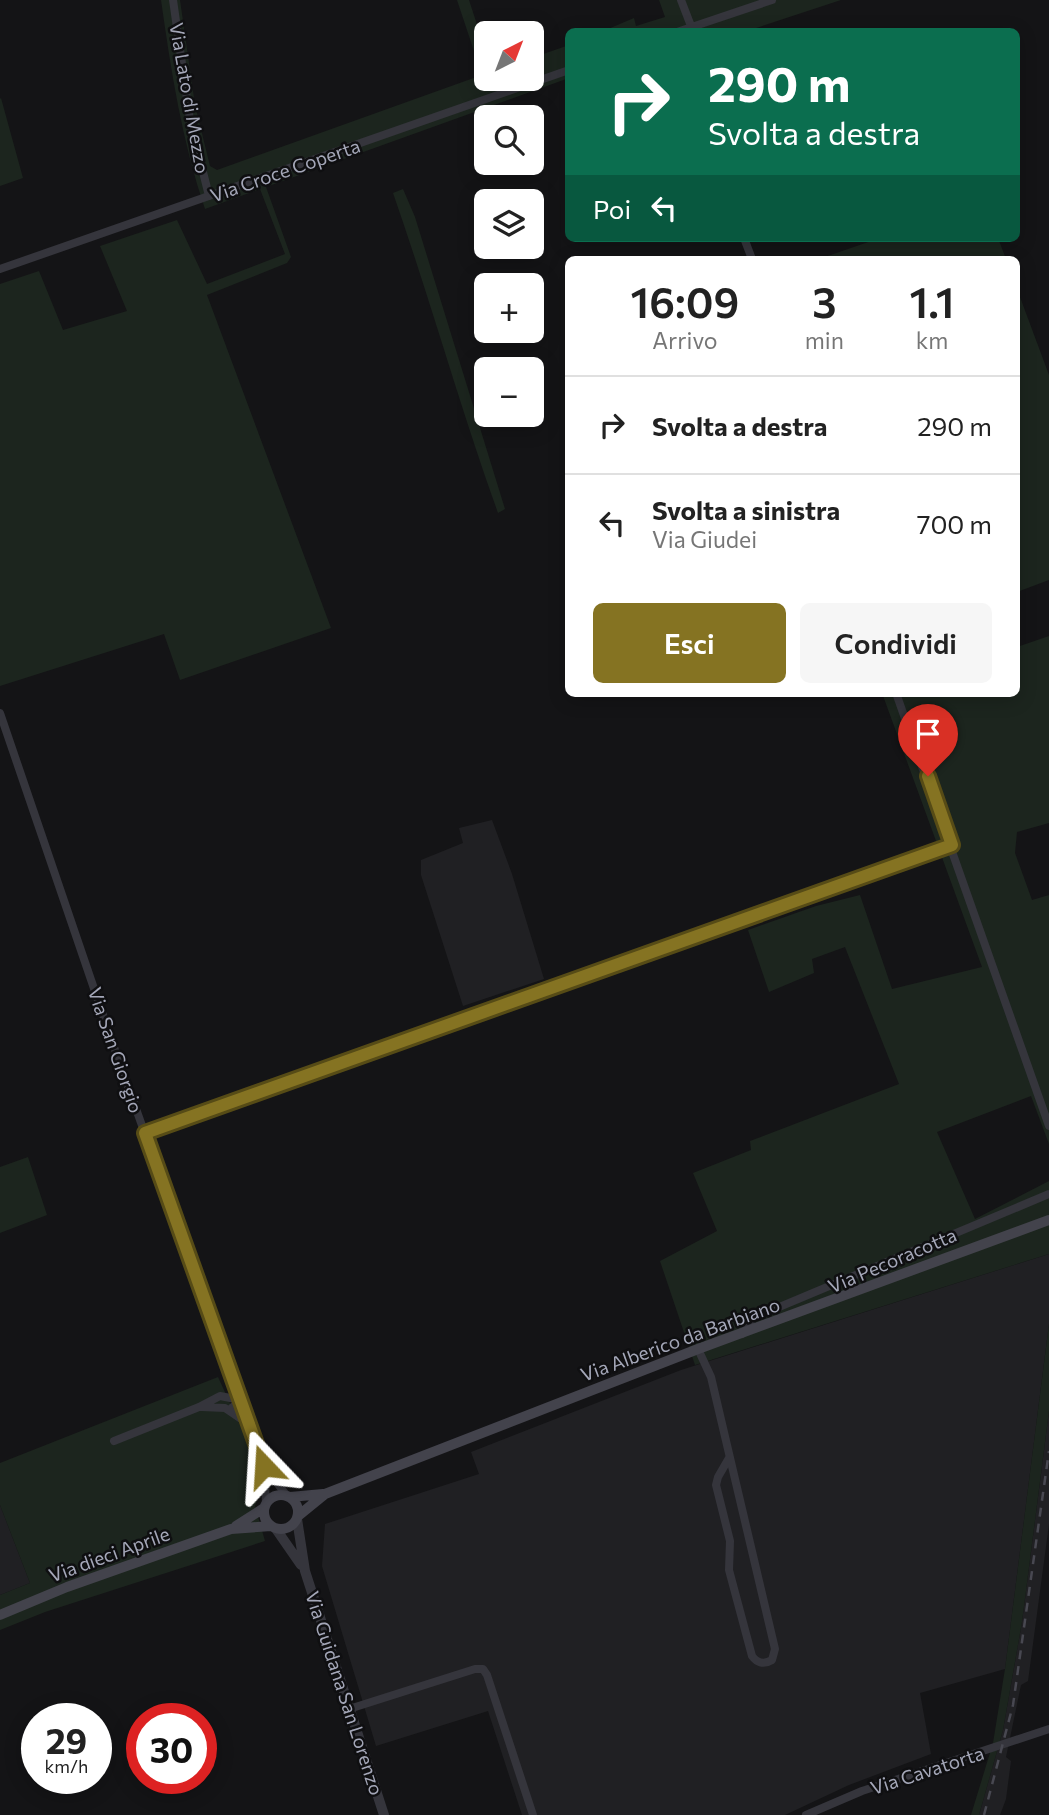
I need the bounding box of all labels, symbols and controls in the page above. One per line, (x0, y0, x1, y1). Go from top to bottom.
street label: Via Lato di Mezzo (165, 21, 215, 175)
north arrow (474, 21, 544, 91)
map controls (474, 21, 544, 427)
text: 290 m (708, 52, 850, 112)
icon: right (593, 56, 684, 147)
button: search (474, 105, 544, 175)
text: Svolta a destra (708, 112, 920, 152)
street label: Via Croce Coperta (207, 134, 363, 206)
button: layers (474, 189, 544, 259)
icon: left (645, 189, 683, 227)
text: Poi (593, 193, 631, 224)
button: + (474, 273, 544, 343)
text: 16:09 (631, 275, 739, 327)
text: 3 (812, 275, 837, 327)
text: 1.1 (910, 275, 954, 327)
text: Arrivo (652, 326, 718, 354)
text: min (805, 326, 844, 354)
text: km (916, 326, 948, 354)
button: − (474, 357, 544, 427)
icon: right (593, 406, 631, 444)
text: Svolta a destra (652, 410, 827, 441)
text: 290 m (917, 410, 992, 441)
text: Svolta a sinistra (652, 494, 840, 525)
icon: left (593, 504, 631, 542)
text: 700 m (917, 508, 992, 539)
text: Via Giudei (652, 525, 757, 553)
button: Esci (593, 603, 786, 683)
button: Condividi (800, 603, 992, 683)
pin (898, 704, 958, 776)
icon: arrive (909, 715, 947, 753)
street label: Via San Giorgio (84, 984, 148, 1116)
street label: Via Pecoracotta (824, 1223, 960, 1297)
street label: Via Alberico da Barbiano (577, 1292, 783, 1386)
position arrow (227, 1429, 301, 1503)
street label: Via dieci Aprile (45, 1521, 173, 1587)
street label: Via Guidana San Lorenzo (301, 1588, 389, 1798)
speed limit sign: 30 (126, 1703, 217, 1794)
text: 29 (46, 1718, 87, 1761)
street label: Via Cavatorta (867, 1741, 987, 1799)
text: km/h (45, 1755, 88, 1777)

